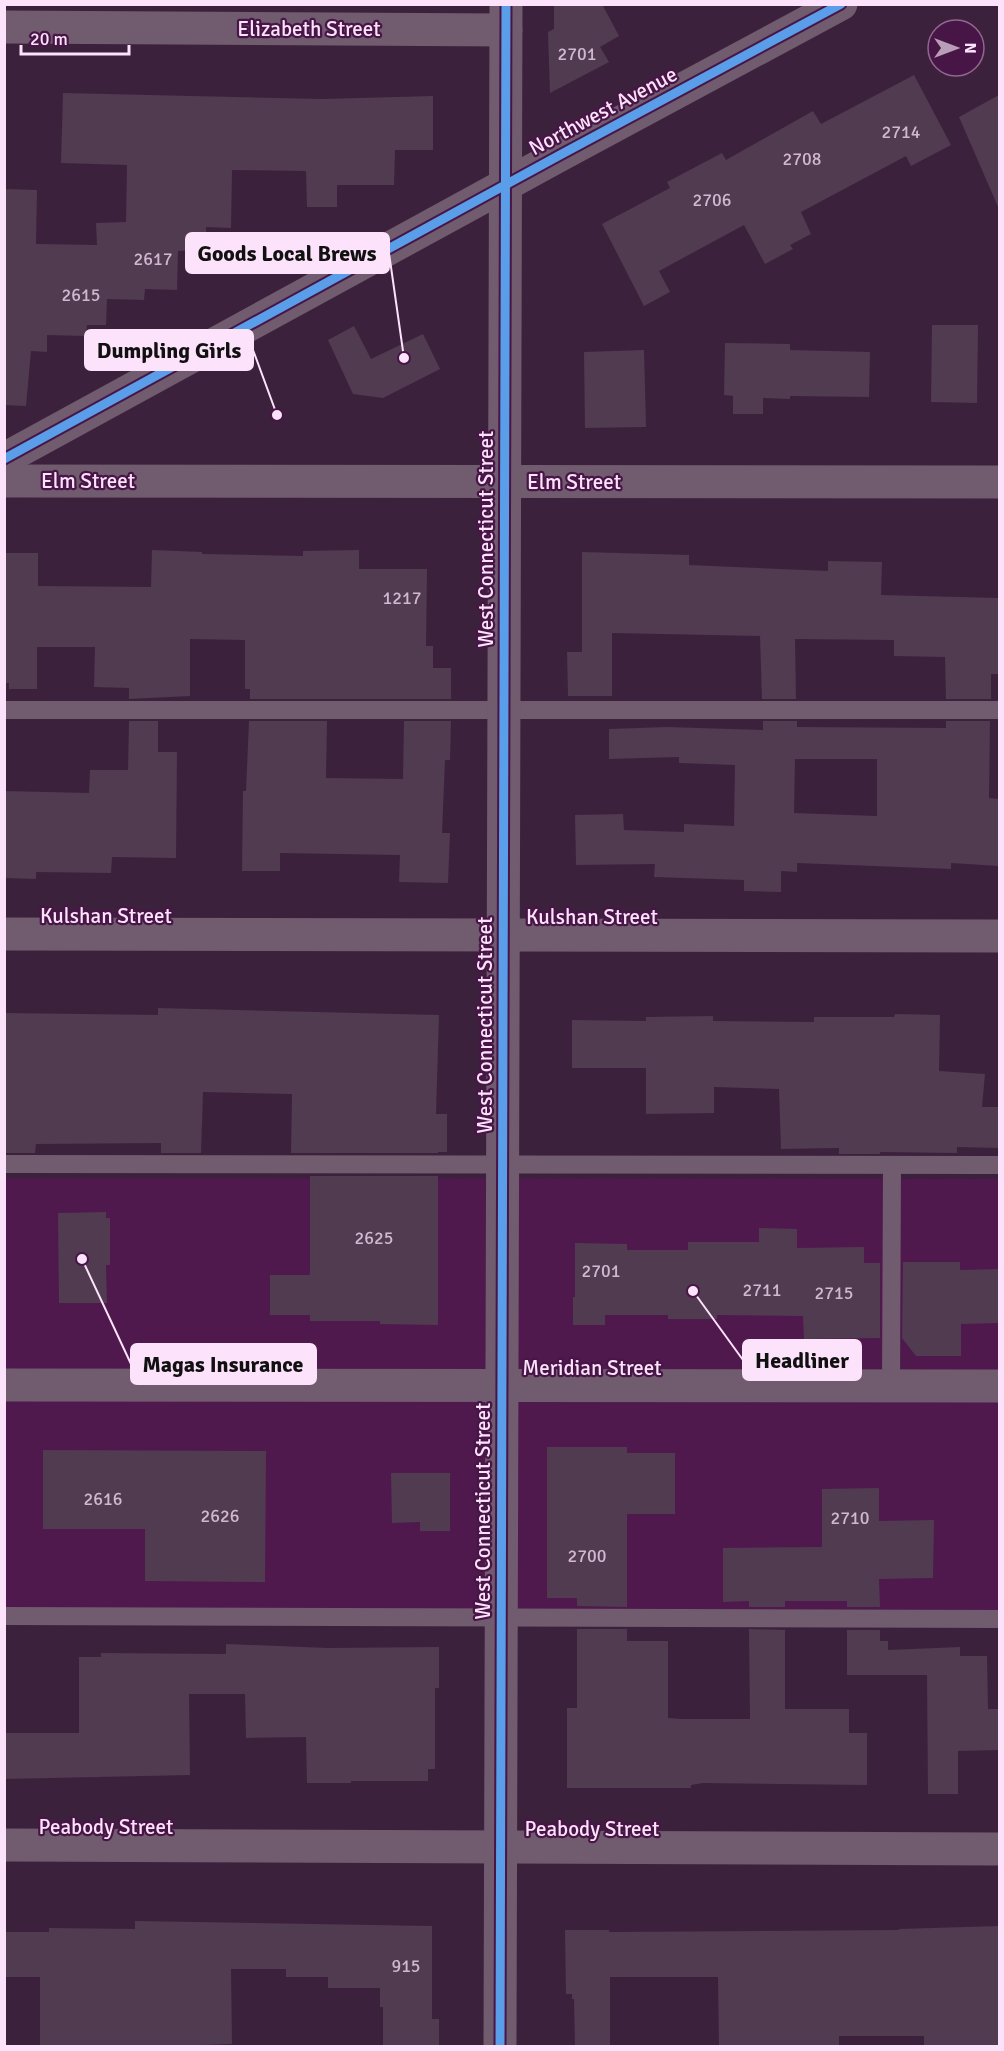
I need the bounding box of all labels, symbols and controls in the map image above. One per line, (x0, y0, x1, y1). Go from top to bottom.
street label: Elizabeth Street (237, 16, 381, 42)
scale bar (21, 18, 129, 56)
north arrow (926, 18, 986, 78)
text: 20 m (30, 28, 68, 50)
text: N (960, 42, 980, 54)
house number: 2701 (558, 43, 596, 65)
street label: Northwest Avenue (524, 61, 682, 161)
house number: 2714 (882, 121, 921, 143)
house number: 2708 (783, 148, 821, 170)
house number: 2706 (693, 189, 731, 211)
callout: Goods Local Brews (186, 233, 389, 273)
text: Goods Local Brews (197, 240, 377, 267)
house number: 2617 (134, 248, 172, 270)
house number: 2615 (62, 284, 100, 306)
callout: Dumpling Girls (85, 330, 253, 370)
text: Dumpling Girls (97, 337, 242, 364)
street label: West Connecticut Street (473, 431, 499, 647)
street label: Elm Street (41, 468, 135, 494)
street label: Elm Street (527, 469, 621, 495)
house number: 1217 (383, 587, 421, 609)
street label: Kulshan Street (40, 903, 172, 929)
street label: Kulshan Street (526, 904, 658, 930)
street label: West Connecticut Street (472, 917, 498, 1133)
house number: 2625 (355, 1227, 393, 1249)
house number: 2701 (582, 1260, 620, 1282)
house number: 2711 (743, 1279, 781, 1301)
house number: 2715 (815, 1282, 853, 1304)
callout: Headliner (743, 1340, 861, 1380)
callout: Magas Insurance (131, 1344, 316, 1384)
text: Headliner (755, 1347, 849, 1374)
text: Magas Insurance (142, 1351, 304, 1378)
street label: Meridian Street (522, 1355, 662, 1381)
street label: West Connecticut Street (470, 1403, 496, 1619)
house number: 2616 (84, 1488, 122, 1510)
house number: 2626 (201, 1505, 239, 1527)
house number: 2710 (831, 1507, 869, 1529)
house number: 2700 (568, 1545, 606, 1567)
street label: Peabody Street (39, 1814, 173, 1840)
street label: Peabody Street (525, 1816, 659, 1842)
house number: 915 (391, 1955, 421, 1977)

